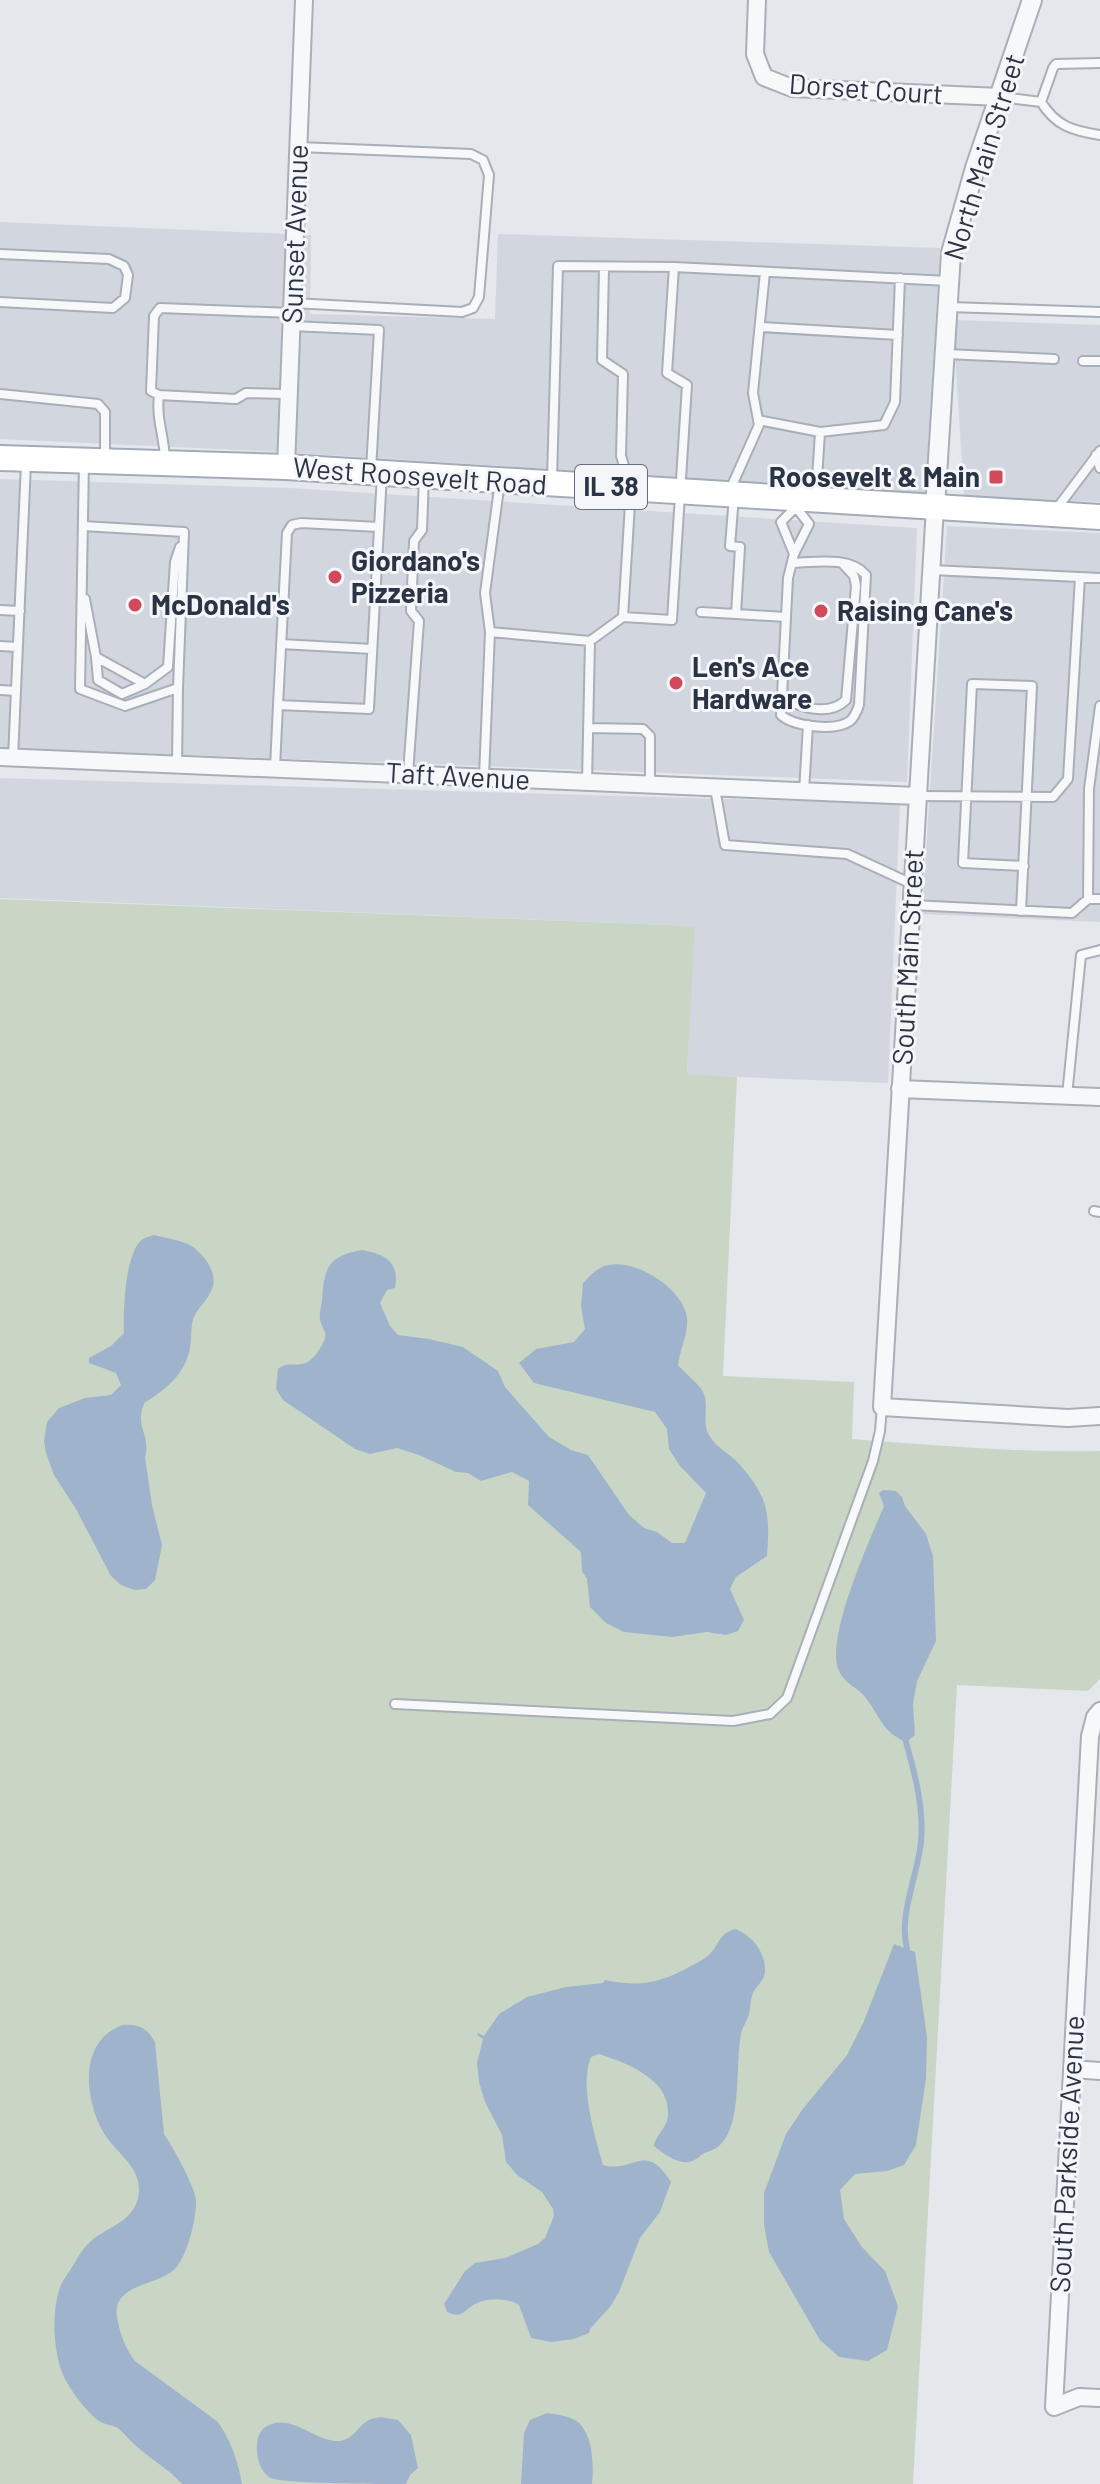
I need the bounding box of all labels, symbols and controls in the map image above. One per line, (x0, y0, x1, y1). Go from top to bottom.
street label: North Main Street (935, 49, 1031, 264)
street label: Dorset Court (788, 66, 944, 110)
street label: Sunset Avenue (274, 144, 314, 324)
street label: West Roosevelt Road (292, 449, 548, 501)
place label: Roosevelt & Main (769, 459, 980, 493)
road number: IL 38 (575, 465, 647, 509)
marker: Roosevelt & Main (987, 468, 1005, 486)
place label: Giordano's Pizzeria (351, 543, 480, 609)
marker: Giordano's Pizzeria (326, 568, 344, 586)
place label: McDonald's (151, 587, 290, 621)
place label: Raising Cane's (837, 593, 1013, 627)
marker: McDonald's (126, 596, 144, 614)
marker: Raising Cane's (812, 602, 830, 620)
place label: Len's Ace Hardware (692, 649, 812, 715)
marker: Len's Ace Hardware (667, 674, 685, 692)
street label: Taft Avenue (385, 754, 531, 796)
street label: South Main Street (884, 848, 930, 1066)
street label: South Parkside Avenue (1042, 2014, 1090, 2294)

